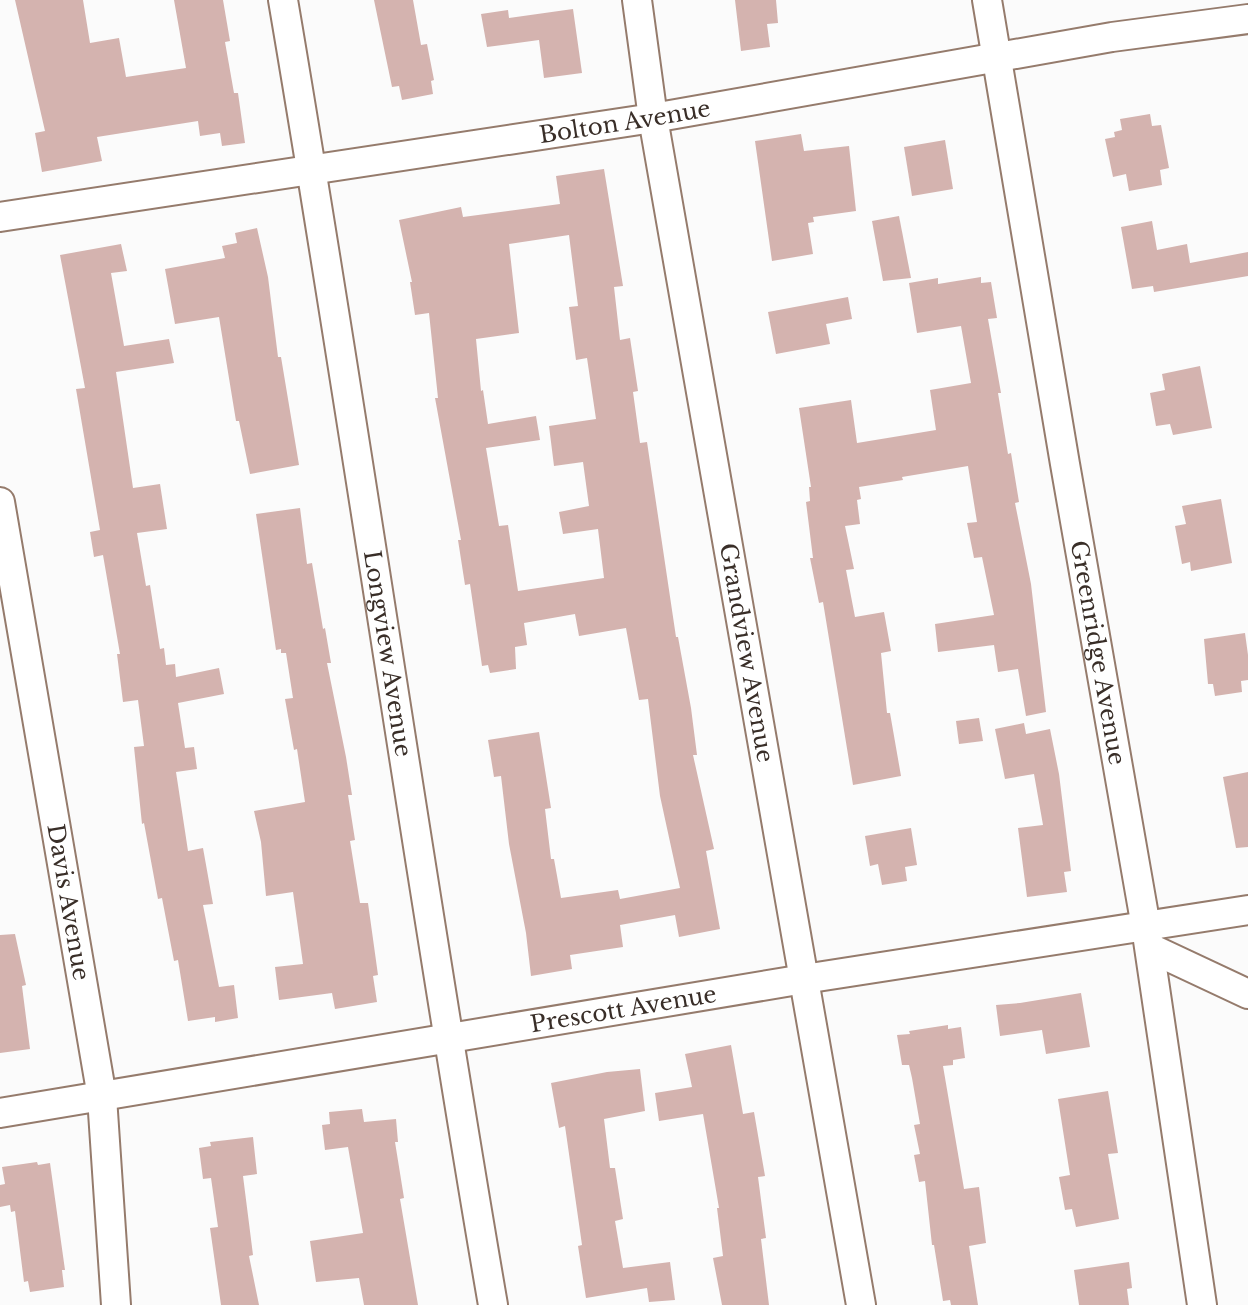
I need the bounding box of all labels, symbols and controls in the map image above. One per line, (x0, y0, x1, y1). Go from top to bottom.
street label: Bolton Avenue (537, 94, 713, 149)
street label: Greenridge Avenue (1065, 538, 1131, 767)
street label: Grandview Avenue (714, 541, 780, 765)
street label: Longview Avenue (358, 548, 418, 759)
street label: Davis Avenue (41, 822, 96, 982)
street label: Prescott Avenue (528, 980, 719, 1038)

